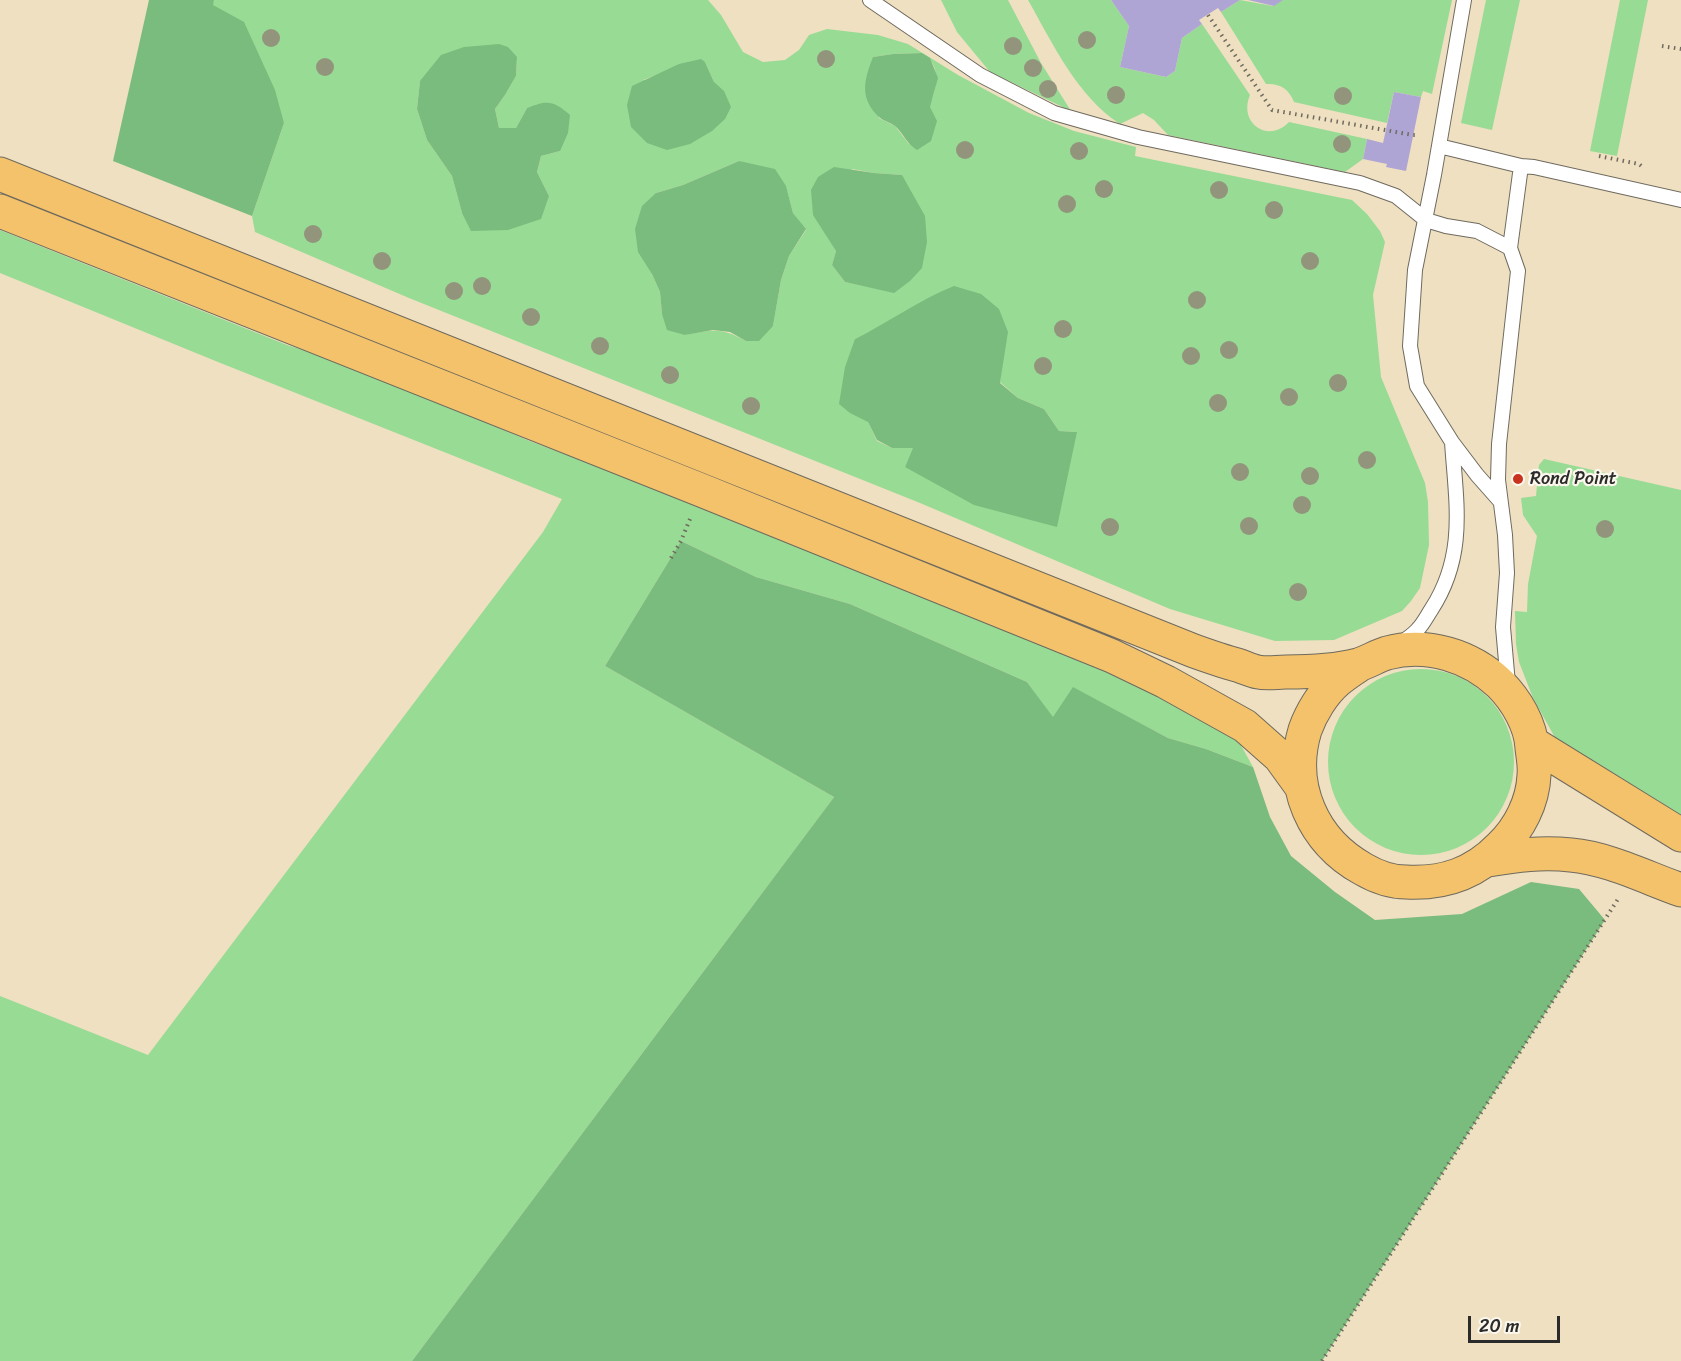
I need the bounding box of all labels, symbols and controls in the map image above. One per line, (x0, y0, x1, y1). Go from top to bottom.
place label: Rond Point (1530, 468, 1617, 490)
marker: Rond Point (1511, 472, 1525, 486)
scale bar (1471, 1304, 1562, 1342)
text: 20 m (1479, 1310, 1519, 1342)

